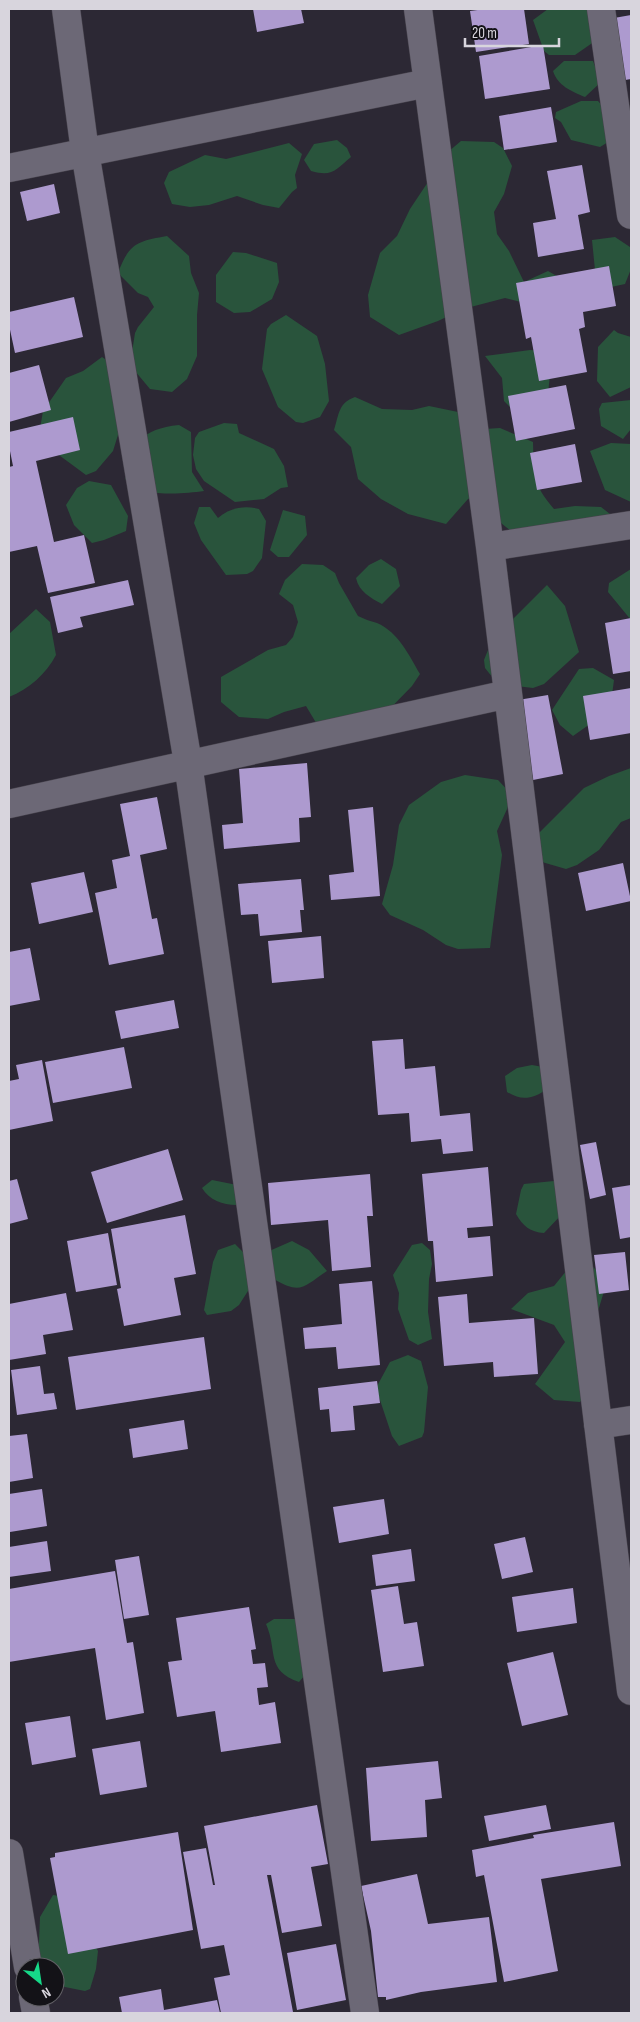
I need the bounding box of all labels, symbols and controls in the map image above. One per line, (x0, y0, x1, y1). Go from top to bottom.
scale bar (465, 15, 559, 47)
text: 20 m (472, 24, 497, 43)
north arrow (15, 1957, 65, 2007)
text: N (39, 1984, 54, 2002)

